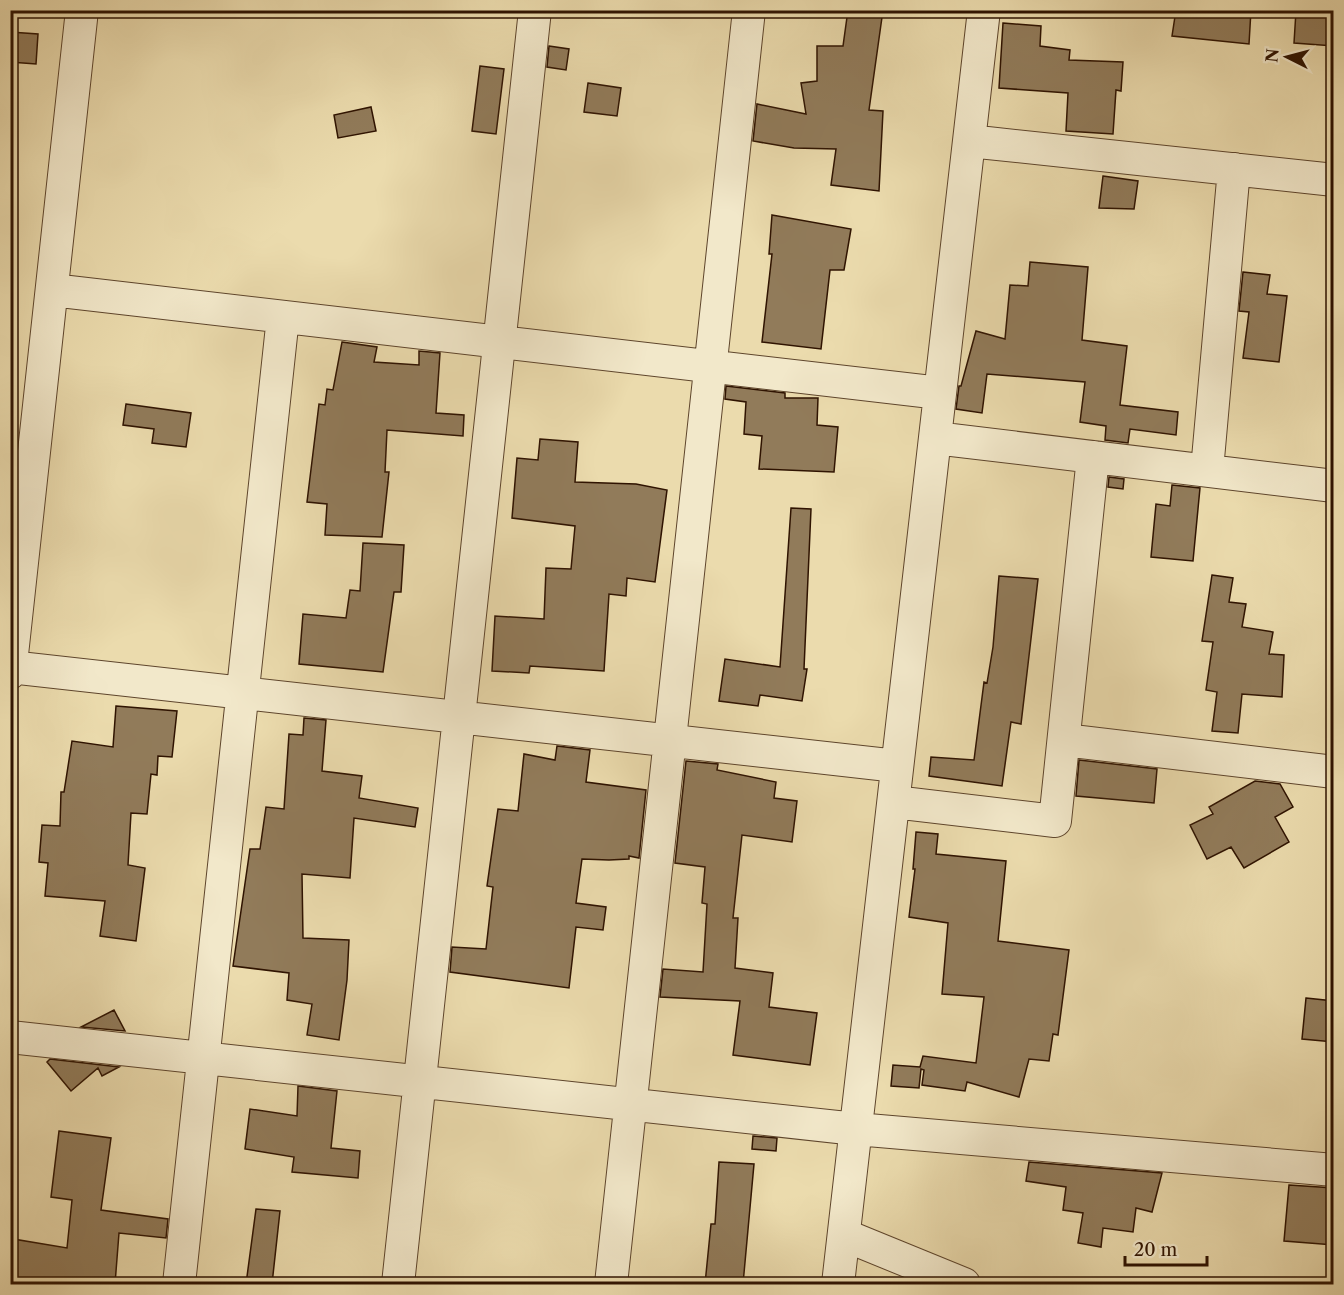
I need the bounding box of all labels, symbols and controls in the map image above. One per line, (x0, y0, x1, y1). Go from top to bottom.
north arrow (1257, 27, 1317, 87)
text: N (1261, 47, 1283, 63)
scale bar (1125, 1229, 1208, 1267)
text: 20 m (1134, 1239, 1178, 1261)

